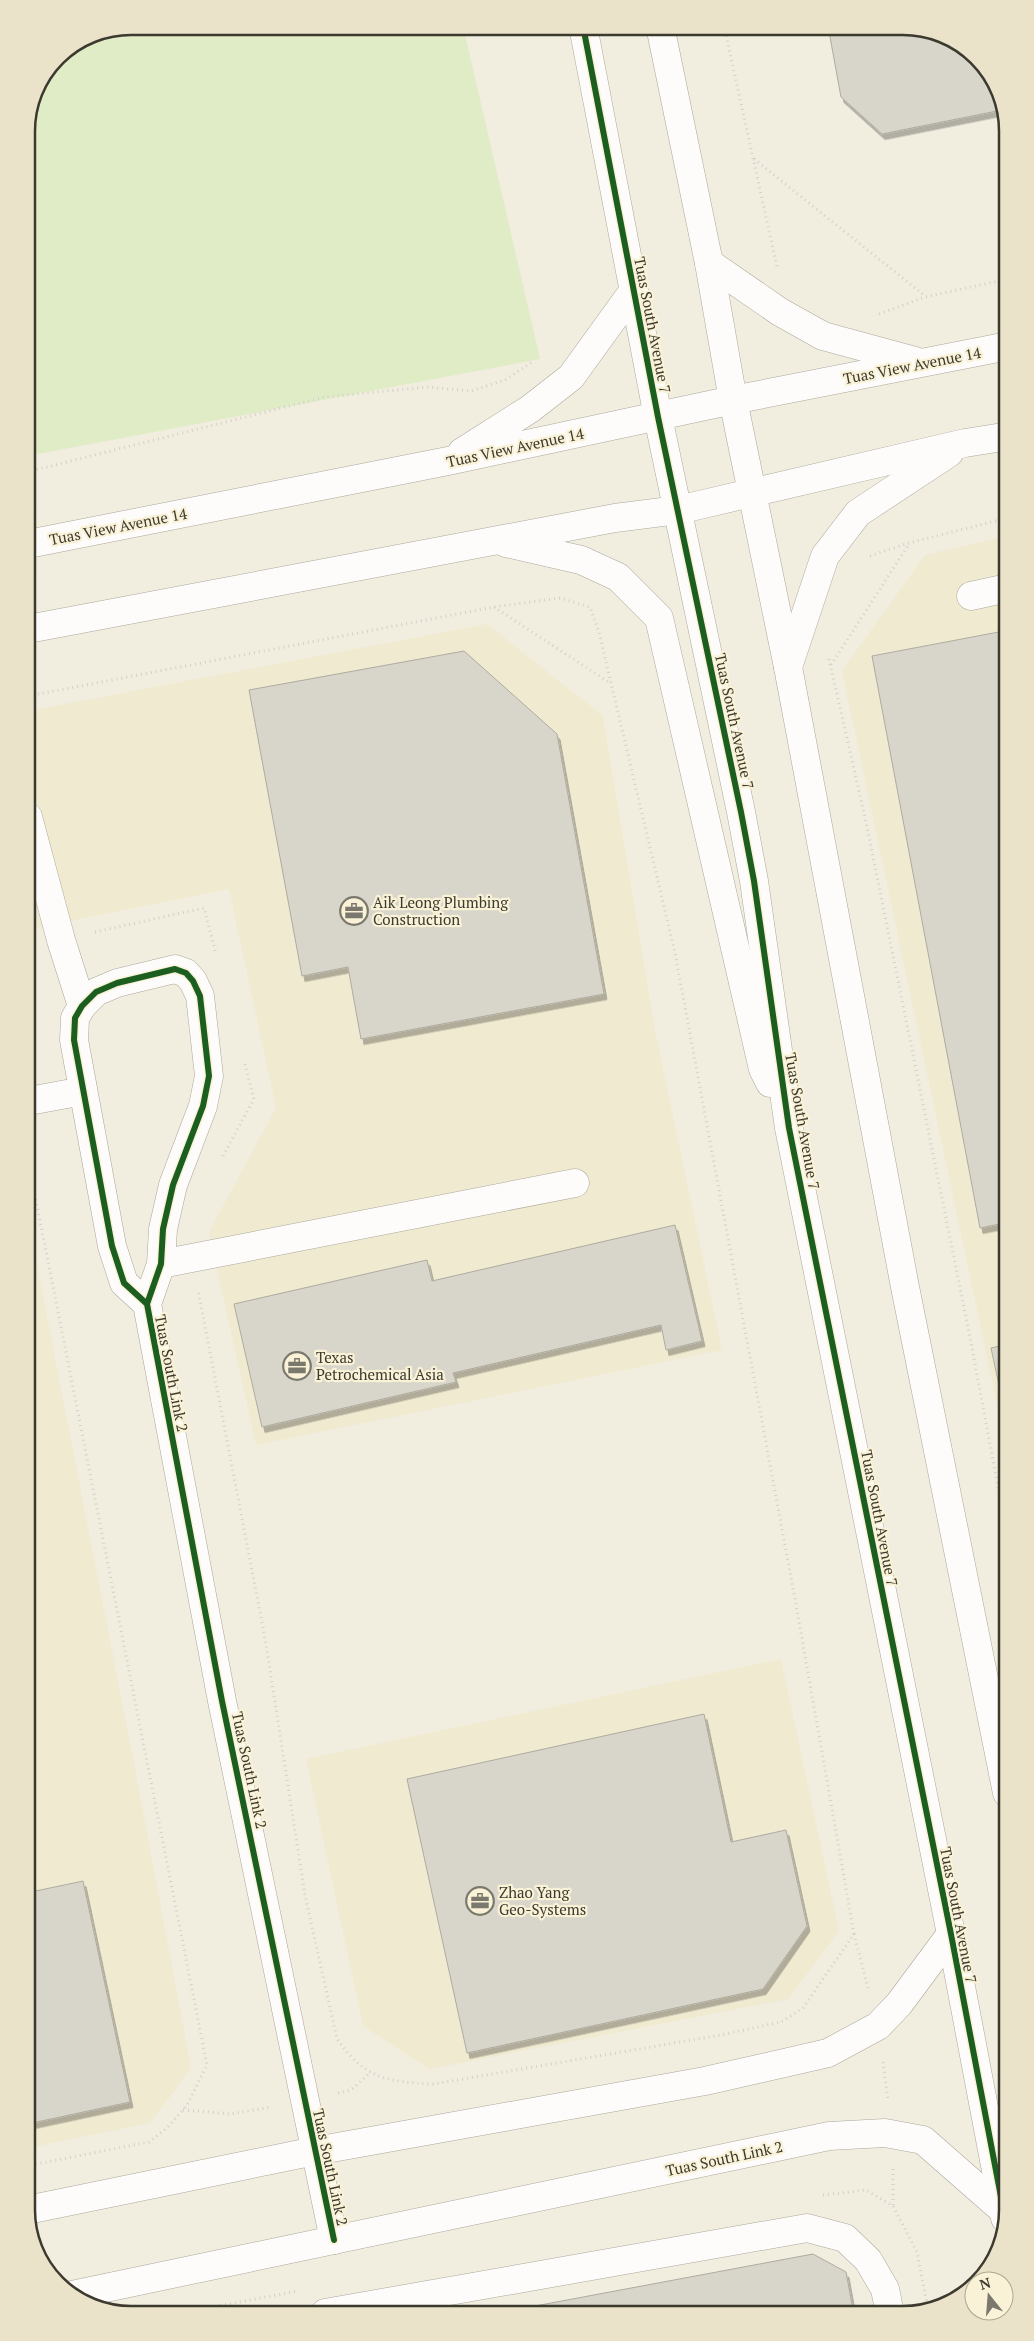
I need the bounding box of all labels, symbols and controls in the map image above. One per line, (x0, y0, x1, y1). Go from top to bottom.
street label: Tuas South Avenue 7 (630, 255, 676, 395)
street label: Tuas View Avenue 14 (841, 342, 983, 388)
street label: Tuas View Avenue 14 (444, 423, 586, 471)
street label: Tuas View Avenue 14 (47, 503, 189, 549)
street label: Tuas South Avenue 7 (711, 651, 759, 791)
place label: Aik Leong Plumbing Construction (373, 892, 509, 929)
office icon: Aik Leong Plumbing Construction (339, 896, 369, 926)
street label: Tuas South Avenue 7 (781, 1051, 825, 1191)
street label: Tuas South Link 2 (151, 1313, 193, 1433)
place label: Texas Petrochemical Asia (316, 1347, 444, 1384)
office icon: Texas Petrochemical Asia (282, 1351, 312, 1381)
street label: Tuas South Avenue 7 (857, 1448, 903, 1588)
street label: Tuas South Link 2 (228, 1710, 272, 1830)
street label: Tuas South Avenue 7 (936, 1845, 982, 1985)
place label: Zhao Yang Geo-Systems (499, 1882, 586, 1919)
office icon: Zhao Yang Geo-Systems (465, 1886, 495, 1916)
street label: Tuas South Link 2 (309, 2107, 353, 2227)
street label: Tuas South Link 2 (664, 2136, 784, 2180)
north arrow (964, 2271, 1014, 2321)
text: N (977, 2272, 993, 2294)

